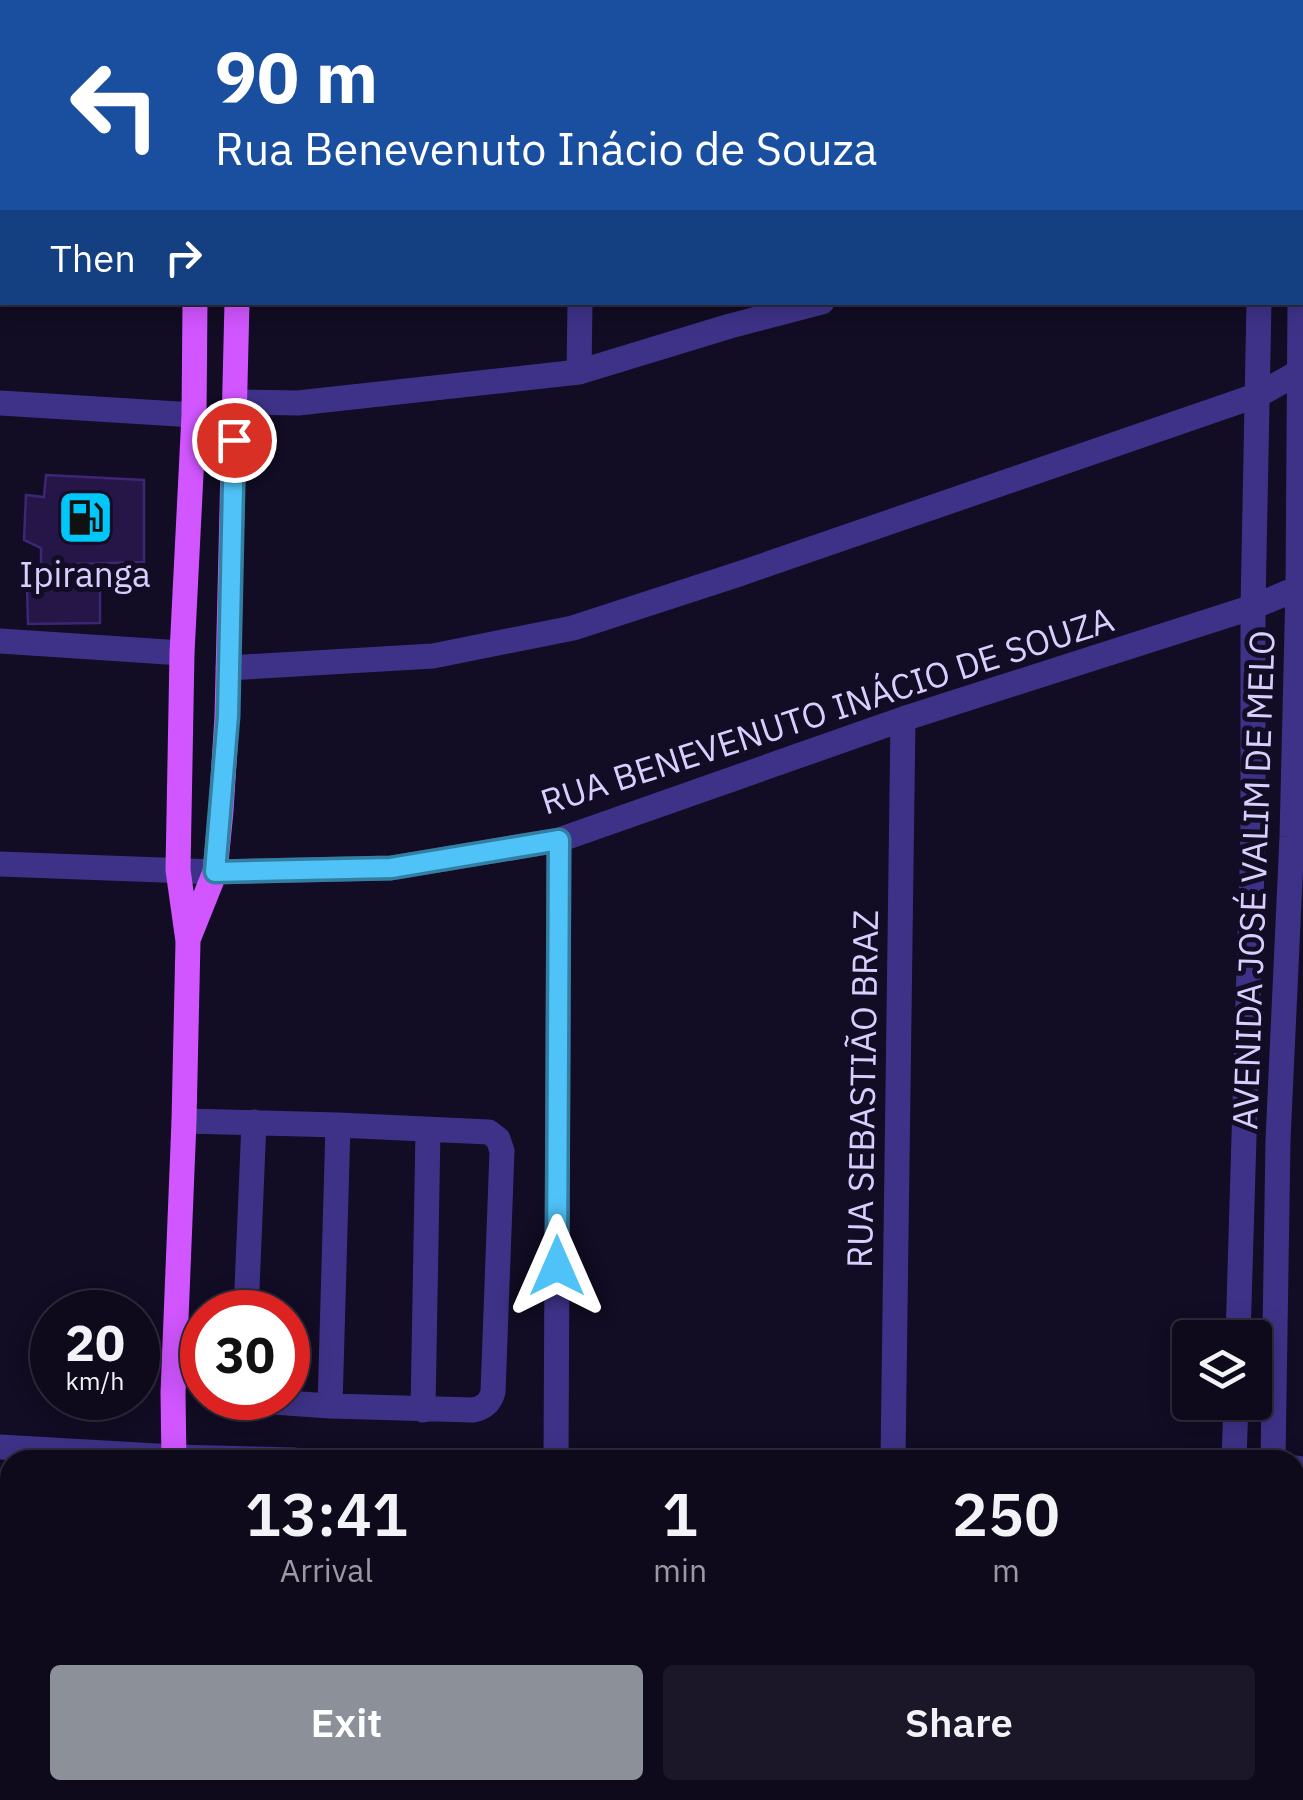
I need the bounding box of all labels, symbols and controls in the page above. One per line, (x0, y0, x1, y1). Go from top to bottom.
text: 90 m (215, 31, 378, 122)
icon: left (50, 40, 180, 170)
text: Rua Benevenuto Inácio de Souza (215, 119, 878, 177)
icon: right (156, 230, 211, 285)
text: Then (50, 233, 136, 282)
pin (192, 398, 277, 483)
icon: arrive (207, 413, 262, 468)
fuel station icon: Ipiranga (55, 488, 115, 548)
place label: Ipiranga (19, 551, 151, 597)
street label: RUA BENEVENUTO INÁCIO DE SOUZA (535, 595, 1119, 825)
street label: AVENIDA JOSÉ VALIM DE MELO (1221, 630, 1285, 1130)
street label: RUA SEBASTIÃO BRAZ (836, 910, 888, 1268)
position arrow (505, 1214, 609, 1318)
speed limit sign: 30 (180, 1290, 310, 1420)
text: 20 (65, 1310, 125, 1375)
map controls (1172, 1320, 1272, 1420)
button: layers (1172, 1320, 1272, 1420)
text: km/h (66, 1364, 124, 1397)
text: 13:41 (245, 1474, 408, 1553)
text: 1 (662, 1474, 698, 1553)
text: 250 (952, 1474, 1060, 1553)
text: Arrival (280, 1549, 373, 1591)
text: min (653, 1549, 707, 1591)
text: m (992, 1549, 1020, 1591)
button: Exit (50, 1665, 643, 1780)
button: Share (663, 1665, 1255, 1780)

